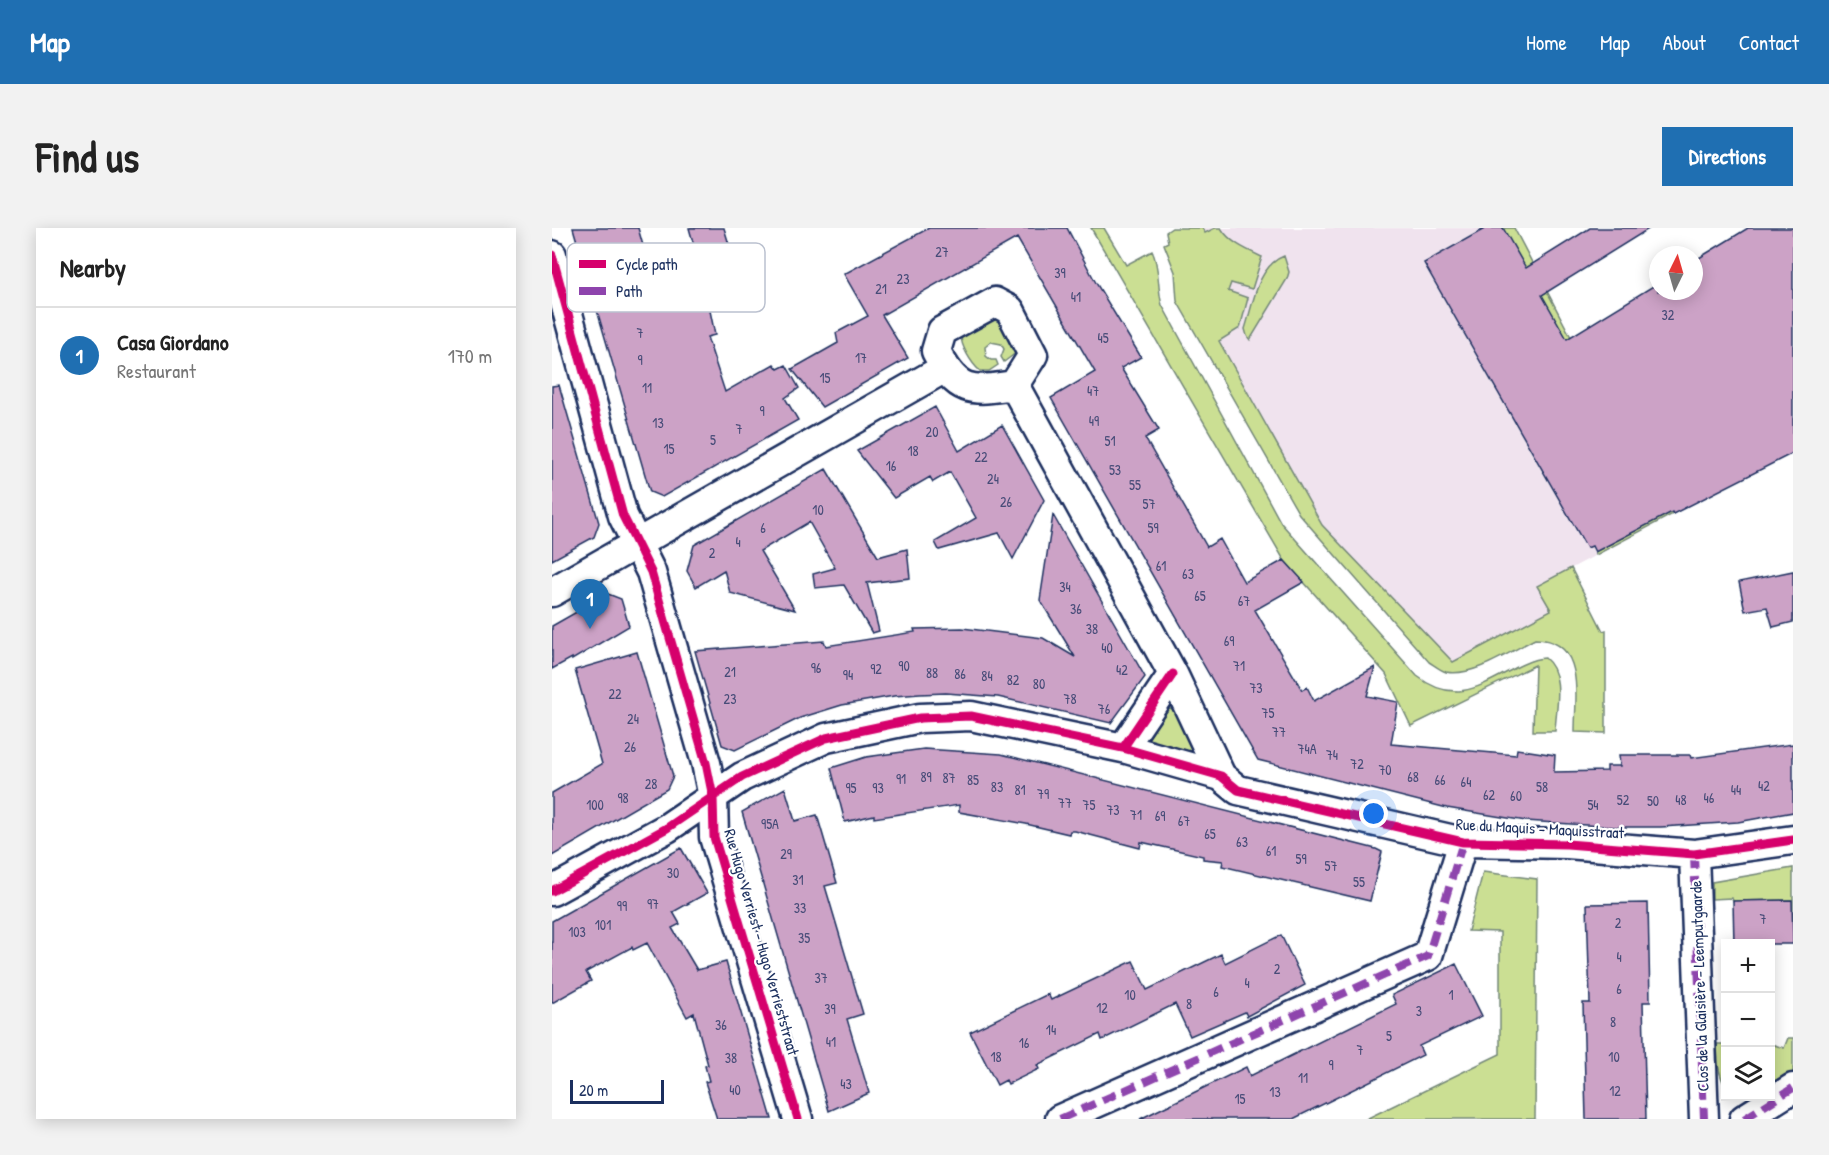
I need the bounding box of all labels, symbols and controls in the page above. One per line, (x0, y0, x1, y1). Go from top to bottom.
text: Map (30, 23, 70, 61)
text: Home (1526, 28, 1567, 57)
text: Map (1600, 28, 1630, 57)
text: About (1663, 28, 1706, 57)
text: Contact (1739, 28, 1799, 57)
button: Directions (1662, 127, 1793, 186)
text: Find us (36, 128, 139, 185)
house number: 27 (935, 242, 949, 261)
legend (567, 243, 765, 312)
north arrow (1649, 246, 1703, 300)
text: Nearby (60, 250, 126, 285)
text: Cycle path (616, 253, 678, 275)
house number: 39 (1054, 263, 1066, 282)
house number: 23 (897, 269, 909, 288)
house number: 21 (875, 279, 887, 298)
text: Path (616, 280, 642, 302)
house number: 41 (1071, 287, 1081, 306)
house number: 32 (1662, 305, 1675, 324)
house number: 7 (637, 323, 644, 342)
text: Casa Giordano (117, 327, 229, 357)
house number: 45 (1097, 328, 1109, 347)
text: 1 (76, 342, 83, 369)
text: 170 m (448, 342, 492, 369)
house number: 17 (855, 348, 867, 367)
house number: 9 (637, 350, 643, 369)
text: Restaurant (117, 357, 196, 384)
house number: 15 (819, 368, 831, 387)
house number: 11 (642, 378, 652, 397)
house number: 47 (1087, 381, 1099, 400)
house number: 9 (759, 401, 765, 420)
house number: 49 (1089, 411, 1099, 430)
house number: 13 (652, 413, 664, 432)
house number: 7 (736, 419, 743, 438)
house number: 20 (926, 422, 938, 441)
house number: 5 (710, 430, 716, 449)
house number: 51 (1104, 431, 1116, 450)
house number: 15 (663, 439, 675, 458)
house number: 18 (907, 441, 919, 460)
house number: 22 (974, 447, 988, 466)
house number: 16 (886, 456, 897, 475)
house number: 53 (1109, 460, 1121, 479)
house number: 24 (987, 469, 999, 488)
house number: 55 (1129, 475, 1141, 494)
house number: 26 (1000, 492, 1012, 511)
house number: 57 (1143, 494, 1155, 513)
house number: 10 (812, 500, 824, 519)
house number: 6 (760, 518, 766, 537)
house number: 59 (1147, 518, 1159, 537)
house number: 4 (735, 532, 741, 551)
house number: 2 (709, 543, 716, 562)
house number: 61 (1156, 556, 1166, 575)
house number: 63 (1182, 564, 1194, 583)
house number: 34 (1059, 577, 1071, 596)
pin: 1 (570, 580, 609, 629)
house number: 65 (1194, 586, 1206, 605)
house number: 67 (1238, 591, 1250, 610)
house number: 36 (1070, 599, 1082, 618)
house number: 38 (1086, 619, 1098, 638)
house number: 69 (1224, 631, 1234, 650)
house number: 40 (1101, 638, 1113, 657)
house number: 90 (898, 656, 910, 675)
house number: 71 (1233, 656, 1245, 675)
house number: 96 (811, 658, 822, 677)
house number: 92 (870, 659, 882, 678)
house number: 42 (1116, 660, 1128, 679)
house number: 21 (724, 662, 736, 681)
house number: 88 (926, 663, 938, 682)
house number: 86 (954, 664, 966, 683)
house number: 94 (843, 665, 853, 684)
house number: 84 (981, 666, 993, 685)
house number: 82 (1007, 670, 1020, 689)
house number: 80 (1033, 674, 1045, 693)
house number: 73 (1249, 678, 1263, 697)
house number: 22 (608, 684, 622, 703)
house number: 23 (724, 689, 736, 708)
house number: 78 (1064, 689, 1077, 708)
house number: 76 (1098, 699, 1111, 718)
house number: 75 (1262, 703, 1275, 722)
house number: 24 (627, 709, 639, 728)
house number: 77 (1272, 722, 1286, 741)
house number: 26 (624, 737, 636, 756)
house number: 74A (1297, 739, 1317, 758)
house number: 74 (1326, 745, 1338, 764)
house number: 72 (1350, 754, 1364, 773)
house number: 70 (1378, 760, 1392, 779)
house number: 89 (920, 767, 932, 786)
house number: 68 (1407, 767, 1419, 786)
house number: 87 (943, 768, 956, 787)
house number: 91 (896, 769, 906, 788)
house number: 85 (967, 770, 979, 789)
house number: 66 (1434, 770, 1446, 789)
house number: 64 (1461, 772, 1471, 791)
house number: 28 (645, 774, 657, 793)
house number: 42 (1758, 776, 1770, 795)
house number: 83 (991, 777, 1003, 796)
house number: 58 (1536, 777, 1548, 796)
house number: 95 (845, 778, 857, 797)
house number: 93 (872, 778, 884, 797)
house number: 81 (1014, 780, 1026, 799)
house number: 44 (1731, 780, 1741, 799)
house number: 79 (1037, 784, 1049, 803)
house number: 62 (1483, 785, 1496, 804)
house number: 60 (1510, 786, 1522, 805)
house number: 98 (617, 788, 629, 807)
house number: 46 (1704, 788, 1715, 807)
house number: 52 (1617, 790, 1630, 809)
house number: 48 (1675, 790, 1687, 809)
house number: 50 (1647, 791, 1659, 810)
house number: 77 (1058, 793, 1072, 812)
house number: 100 (586, 795, 604, 814)
house number: 75 (1083, 795, 1096, 814)
house number: 54 (1587, 795, 1599, 814)
your location (1359, 799, 1388, 828)
house number: 73 (1106, 800, 1120, 819)
house number: 71 (1130, 805, 1142, 824)
house number: 69 (1155, 806, 1165, 825)
house number: 67 (1178, 811, 1190, 830)
street label: Rue du Maquis - Maquisstraat (1455, 813, 1625, 843)
house number: 95A (761, 814, 779, 833)
house number: 65 (1204, 824, 1216, 843)
street label: Rue Hugo Verriest - Hugo Verrieststraat (719, 826, 805, 1058)
house number: 63 (1236, 832, 1248, 851)
house number: 61 (1266, 841, 1276, 860)
house number: 29 (780, 844, 792, 863)
house number: 59 (1295, 849, 1307, 868)
house number: 57 (1325, 856, 1337, 875)
house number: 30 (667, 863, 679, 882)
house number: 31 (792, 870, 804, 889)
house number: 55 (1353, 872, 1365, 891)
street label: Clos de la Glaisière - Leemputgaarde (1684, 880, 1714, 1092)
house number: 97 (647, 894, 659, 913)
house number: 99 (617, 896, 627, 915)
house number: 33 (794, 898, 806, 917)
house number: 7 (1760, 909, 1767, 928)
house number: 2 (1615, 913, 1622, 932)
house number: 101 (595, 915, 611, 934)
house number: 103 (568, 922, 586, 941)
house number: 35 (798, 928, 810, 947)
map controls (1721, 939, 1775, 1101)
button: + (1721, 939, 1775, 993)
house number: 4 (1616, 947, 1622, 966)
house number: 2 (1274, 959, 1281, 978)
house number: 37 (814, 968, 828, 987)
house number: 4 (1244, 973, 1250, 992)
house number: 6 (1616, 979, 1622, 998)
house number: 6 (1213, 982, 1219, 1001)
house number: 10 (1124, 985, 1136, 1004)
house number: 1 (1448, 985, 1454, 1004)
button: − (1721, 993, 1775, 1047)
house number: 8 (1186, 994, 1192, 1013)
house number: 12 (1096, 998, 1108, 1017)
house number: 39 (824, 999, 836, 1018)
house number: 3 (1416, 1001, 1422, 1020)
house number: 8 (1610, 1012, 1616, 1031)
house number: 36 (715, 1015, 727, 1034)
house number: 14 (1046, 1020, 1056, 1039)
house number: 5 (1386, 1026, 1392, 1045)
house number: 41 (826, 1032, 836, 1051)
house number: 16 (1019, 1033, 1030, 1052)
house number: 7 (1357, 1040, 1364, 1059)
house number: 18 (990, 1047, 1002, 1066)
house number: 10 (1608, 1047, 1620, 1066)
button: layers (1721, 1047, 1775, 1101)
house number: 38 (725, 1048, 737, 1067)
house number: 9 (1328, 1055, 1334, 1074)
house number: 11 (1298, 1068, 1308, 1087)
house number: 43 (840, 1074, 852, 1093)
scale bar (570, 1077, 664, 1104)
text: 20 m (579, 1079, 608, 1101)
house number: 40 (729, 1080, 741, 1099)
house number: 12 (1609, 1081, 1621, 1100)
house number: 13 (1269, 1082, 1281, 1101)
house number: 15 (1234, 1089, 1246, 1108)

